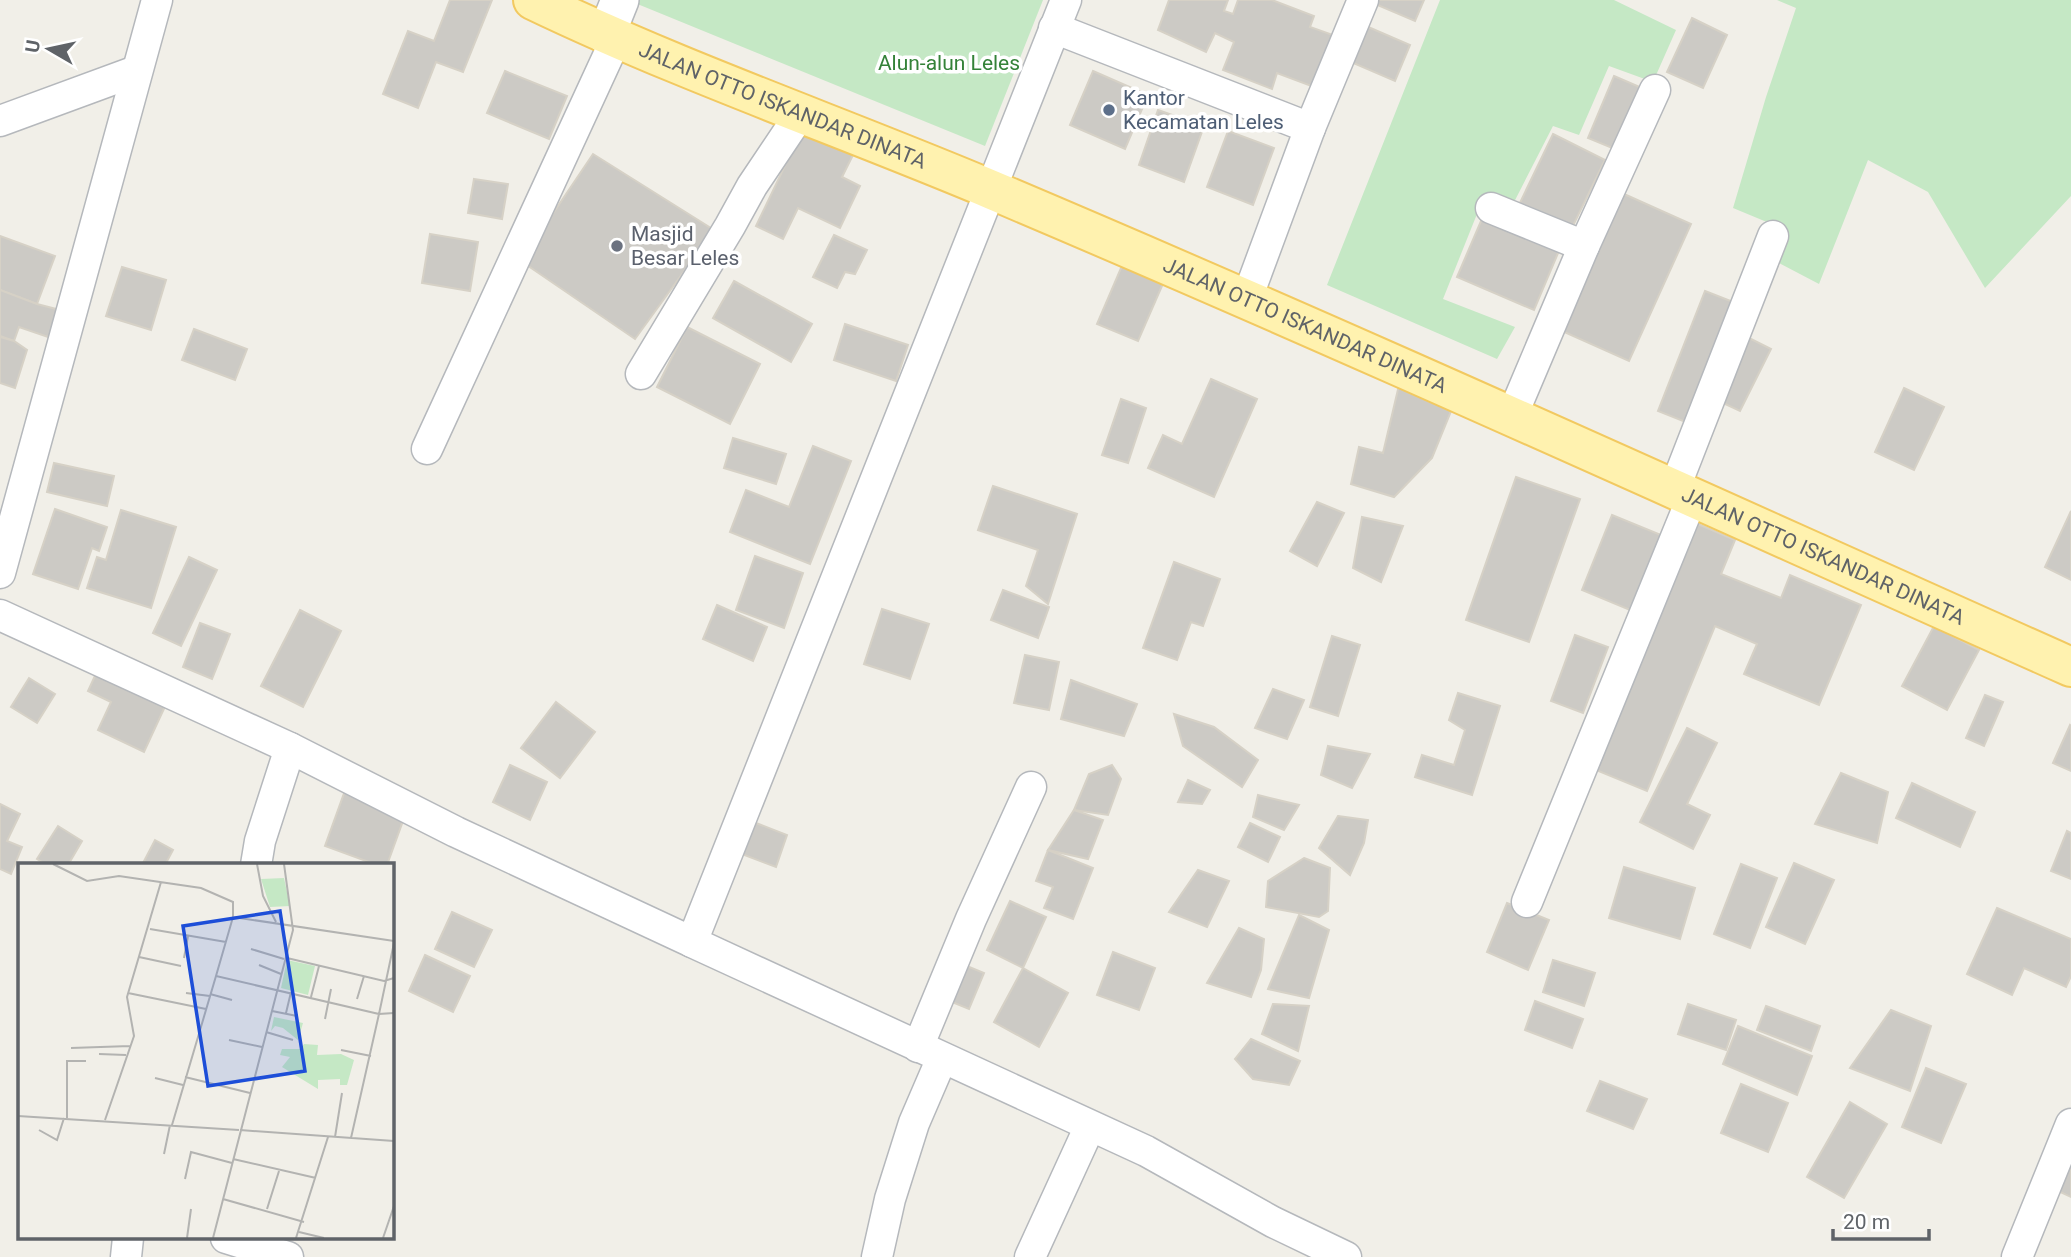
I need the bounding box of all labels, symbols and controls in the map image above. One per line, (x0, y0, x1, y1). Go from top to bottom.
north arrow (14, 14, 84, 84)
street label: JALAN OTTO ISKANDAR DINATA (635, 37, 930, 174)
text: U (20, 38, 45, 54)
park label: Alun-alun Leles (878, 51, 1020, 75)
place label: Kantor Kecamatan Leles (1123, 86, 1284, 134)
marker: Kantor Kecamatan Leles (1101, 102, 1117, 118)
place label: Masjid Besar Leles (631, 222, 739, 270)
marker: Masjid Besar Leles (609, 238, 625, 254)
street label: JALAN OTTO ISKANDAR DINATA (1160, 253, 1451, 398)
street label: JALAN OTTO ISKANDAR DINATA (1678, 482, 1969, 630)
inset map (18, 863, 394, 1240)
scale bar (1833, 1198, 1929, 1242)
text: 20 m (1843, 1210, 1890, 1234)

